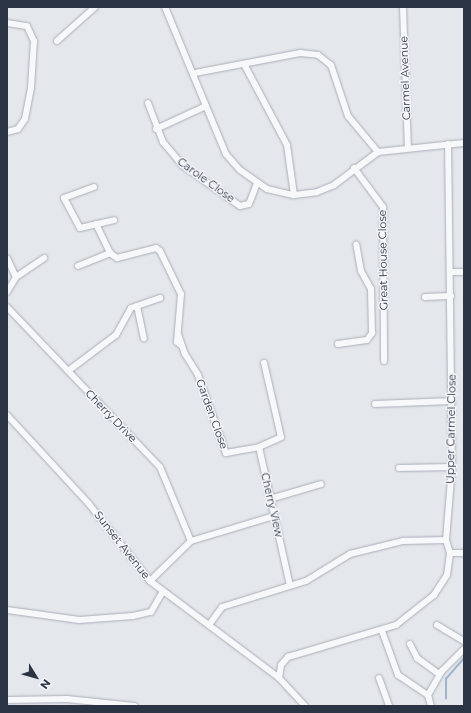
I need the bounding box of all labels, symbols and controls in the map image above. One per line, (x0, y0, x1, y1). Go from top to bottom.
street label: Carmel Avenue (397, 36, 413, 120)
street label: Carole Close (175, 155, 237, 205)
street label: Great House Close (376, 209, 390, 311)
street label: Upper Carmel Close (443, 374, 459, 484)
street label: Garden Close (193, 377, 231, 451)
street label: Cherry Drive (83, 387, 139, 445)
street label: Cherry View (258, 471, 286, 539)
street label: Sunset Avenue (91, 508, 153, 582)
north arrow (16, 657, 56, 697)
text: N (37, 676, 54, 692)

